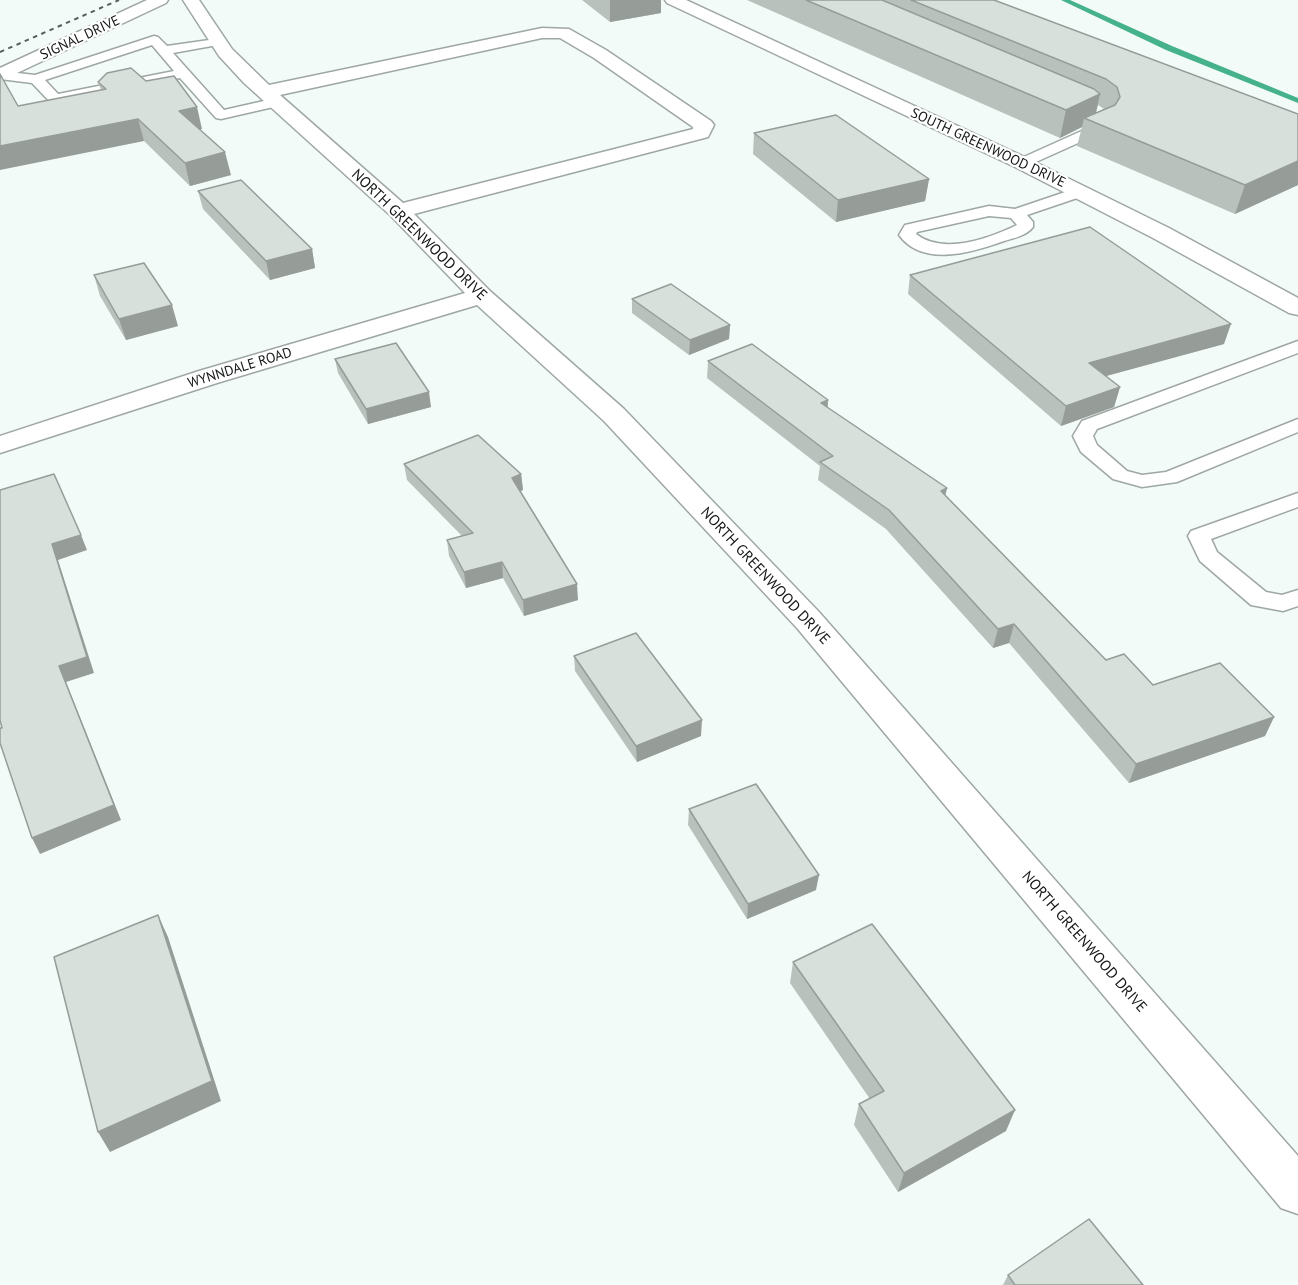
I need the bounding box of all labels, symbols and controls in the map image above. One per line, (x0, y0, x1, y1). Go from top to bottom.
street label: SIGNAL DRIVE (38, 12, 122, 64)
street label: SOUTH GREENWOOD DRIVE (908, 105, 1068, 191)
street label: NORTH GREENWOOD DRIVE (348, 166, 490, 304)
street label: WYNNDALE ROAD (186, 344, 294, 392)
street label: NORTH GREENWOOD DRIVE (697, 504, 833, 648)
street label: NORTH GREENWOOD DRIVE (1018, 868, 1150, 1016)

